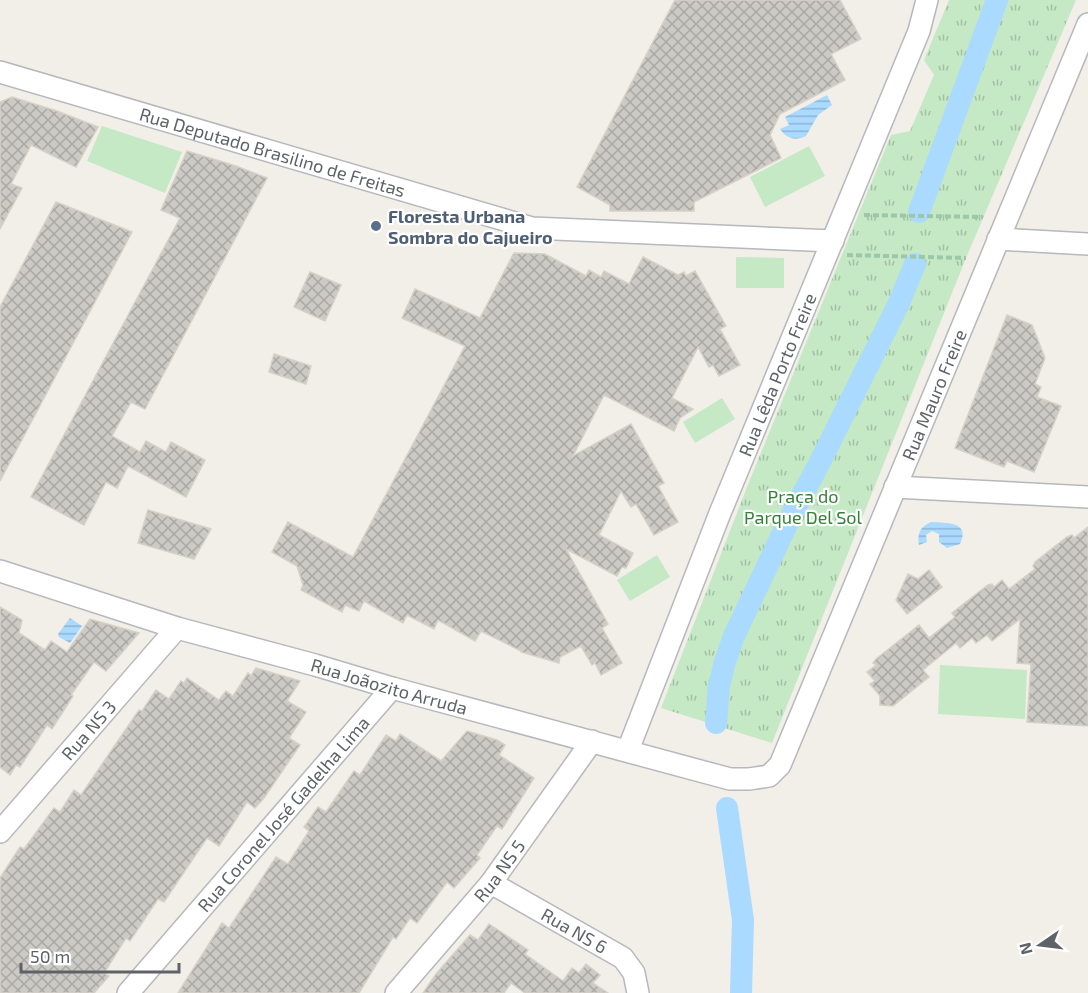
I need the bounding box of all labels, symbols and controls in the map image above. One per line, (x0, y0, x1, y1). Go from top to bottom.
street label: Rua Deputado Brasilino de Freitas (137, 103, 408, 201)
place label: Floresta Urbana Sombra do Cajueiro (388, 205, 553, 248)
marker: Floresta Urbana Sombra do Cajueiro (369, 219, 383, 233)
street label: Rua Lêda Porto Freire (734, 290, 821, 459)
street label: Rua Mauro Freire (897, 326, 971, 463)
park label: Praça do Parque Del Sol (744, 485, 863, 528)
street label: Rua Joãozito Arruda (308, 653, 470, 719)
street label: Rua NS 3 (57, 696, 120, 764)
street label: Rua Coronel José Gadelha Lima (193, 712, 374, 916)
street label: Rua NS 5 (469, 835, 529, 906)
street label: Rua NS 6 (538, 903, 611, 958)
north arrow (1010, 915, 1070, 975)
scale bar (21, 936, 178, 974)
text: N (1014, 941, 1036, 957)
text: 50 m (30, 945, 70, 967)

